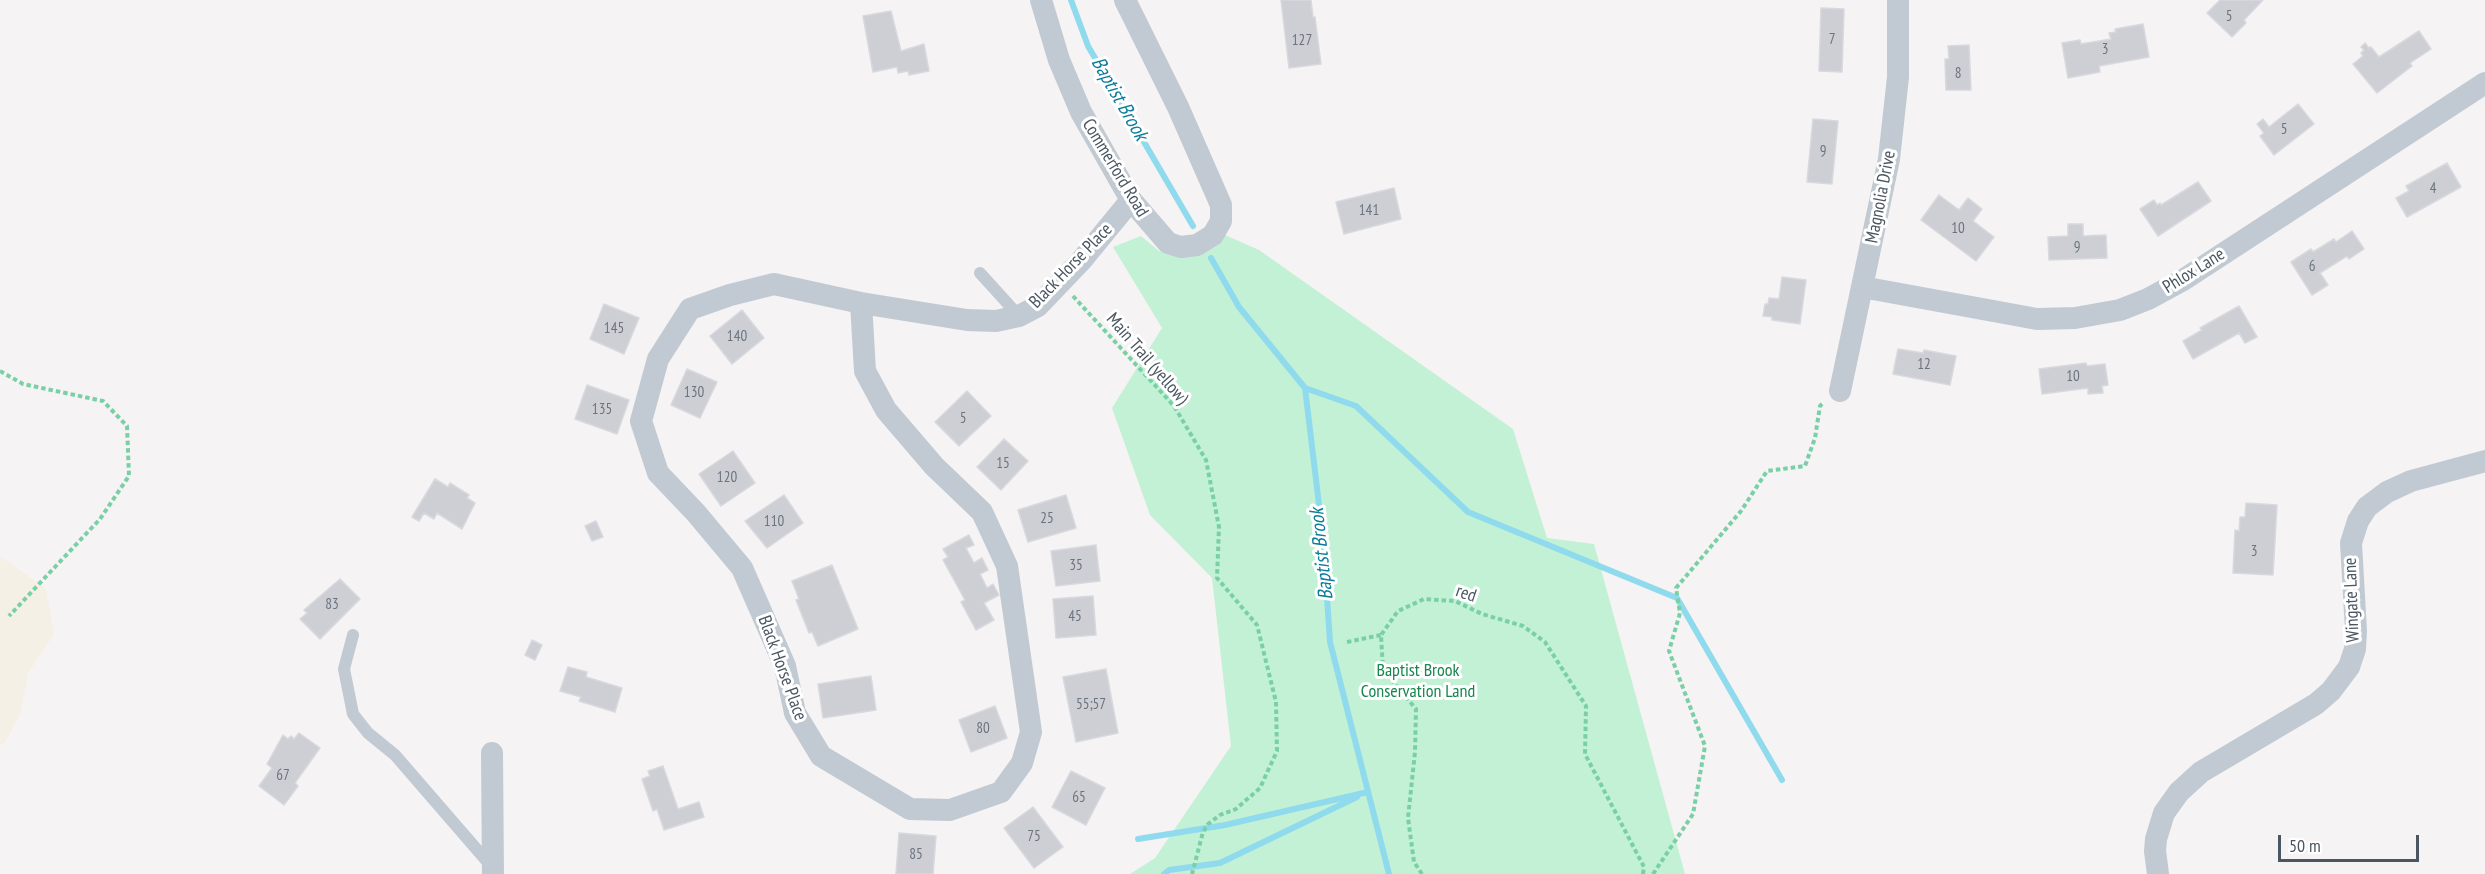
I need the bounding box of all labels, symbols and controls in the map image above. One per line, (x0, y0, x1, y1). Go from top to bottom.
house number: 5 (2226, 8, 2232, 26)
house number: 7 (1829, 31, 1835, 49)
house number: 127 (1292, 32, 1312, 50)
house number: 3 (2102, 41, 2108, 59)
water label: Baptist Brook (1086, 53, 1152, 145)
house number: 8 (1955, 65, 1961, 83)
street label: Commerford Road (1077, 115, 1153, 221)
house number: 5 (2281, 121, 2287, 139)
house number: 9 (1820, 143, 1826, 161)
street label: Magnolia Drive (1861, 149, 1901, 245)
house number: 4 (2430, 180, 2436, 198)
house number: 141 (1359, 202, 1379, 220)
street label: Black Horse Place (1025, 219, 1117, 313)
house number: 10 (1951, 220, 1965, 238)
house number: 9 (2074, 239, 2080, 257)
street label: Phlox Lane (2159, 244, 2229, 298)
house number: 6 (2309, 258, 2315, 276)
street label: Main Trail (yellow) (1101, 309, 1193, 409)
house number: 145 (604, 320, 624, 338)
house number: 140 (727, 328, 747, 346)
house number: 12 (1917, 356, 1931, 374)
house number: 10 (2066, 368, 2080, 386)
house number: 130 (684, 384, 704, 402)
house number: 135 (592, 401, 612, 419)
house number: 5 (960, 410, 966, 428)
house number: 15 (996, 455, 1010, 473)
house number: 120 (717, 469, 737, 487)
water label: Baptist Brook (1305, 507, 1339, 601)
house number: 25 (1040, 510, 1054, 528)
house number: 110 (764, 513, 784, 531)
house number: 3 (2251, 543, 2257, 561)
house number: 35 (1069, 557, 1083, 575)
street label: Wingate Lane (2340, 557, 2364, 643)
street label: red (1453, 581, 1479, 607)
house number: 83 (325, 596, 339, 614)
house number: 45 (1068, 608, 1082, 626)
street label: Black Horse Place (753, 613, 811, 723)
park label: Baptist Brook Conservation Land (1361, 660, 1475, 702)
house number: 55;57 (1076, 696, 1106, 714)
house number: 80 (976, 720, 990, 738)
house number: 67 (276, 767, 290, 785)
house number: 65 (1072, 789, 1086, 807)
scale bar (2281, 823, 2422, 861)
house number: 75 (1027, 828, 1041, 846)
text: 50 m (2289, 834, 2321, 857)
house number: 85 (909, 846, 923, 864)

